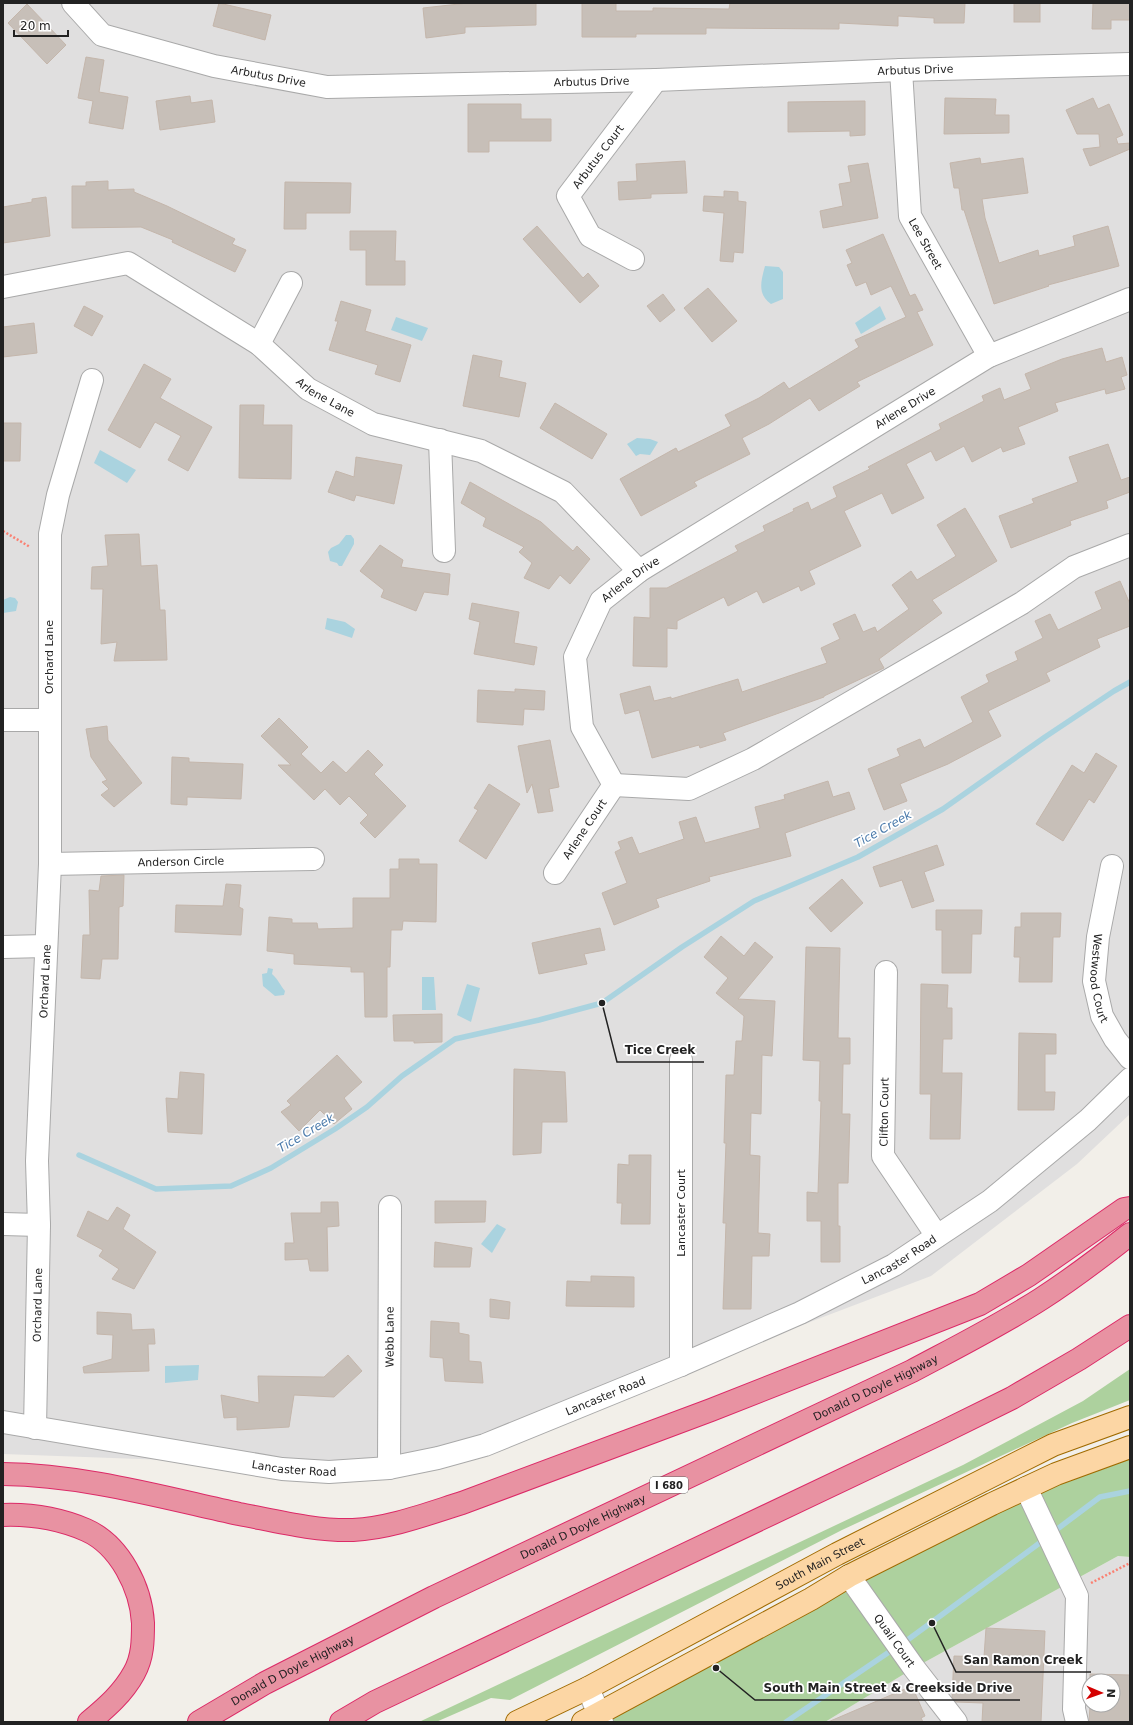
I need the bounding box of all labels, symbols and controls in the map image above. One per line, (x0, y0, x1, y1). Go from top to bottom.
scale bar (14, 12, 68, 38)
text: 20 m (20, 19, 51, 33)
street label: Arbutus Drive (230, 63, 307, 90)
street label: Arbutus Drive (877, 63, 954, 78)
street label: Arbutus Drive (554, 75, 630, 89)
street label: Arbutus Court (570, 122, 627, 191)
street label: Lee Street (906, 216, 945, 272)
street label: Arlene Lane (293, 375, 357, 420)
street label: Arlene Drive (873, 384, 938, 431)
street label: Arlene Drive (599, 554, 662, 605)
street label: Orchard Lane (43, 620, 56, 694)
street label: Arlene Court (560, 796, 610, 862)
water label: Tice Creek (852, 807, 915, 851)
street label: Anderson Circle (138, 855, 225, 869)
street label: Westwood Court (1087, 933, 1111, 1026)
street label: Orchard Lane (37, 944, 53, 1019)
callout: Tice Creek (617, 1038, 704, 1062)
text: Tice Creek (625, 1043, 696, 1057)
street label: Clifton Court (877, 1077, 892, 1147)
water label: Tice Creek (275, 1110, 338, 1155)
street label: Lancaster Court (675, 1168, 688, 1257)
street label: Lancaster Road (860, 1233, 939, 1287)
street label: Orchard Lane (31, 1268, 45, 1342)
street label: Webb Lane (383, 1306, 397, 1368)
street label: Donald D Doyle Highway (811, 1352, 941, 1424)
street label: Lancaster Road (564, 1374, 648, 1418)
street label: Lancaster Road (251, 1458, 337, 1479)
road number: I 680 (650, 1477, 688, 1493)
street label: Donald D Doyle Highway (518, 1492, 648, 1562)
street label: South Main Street (773, 1535, 867, 1593)
street label: Quail Court (871, 1612, 918, 1671)
street label: Donald D Doyle Highway (229, 1633, 357, 1708)
callout: San Ramon Creek (956, 1648, 1091, 1672)
text: San Ramon Creek (963, 1653, 1084, 1667)
north arrow (1081, 1673, 1121, 1713)
callout: South Main Street & Creekside Drive (755, 1676, 1020, 1700)
text: South Main Street & Creekside Drive (764, 1681, 1013, 1695)
text: N (1104, 1688, 1117, 1698)

